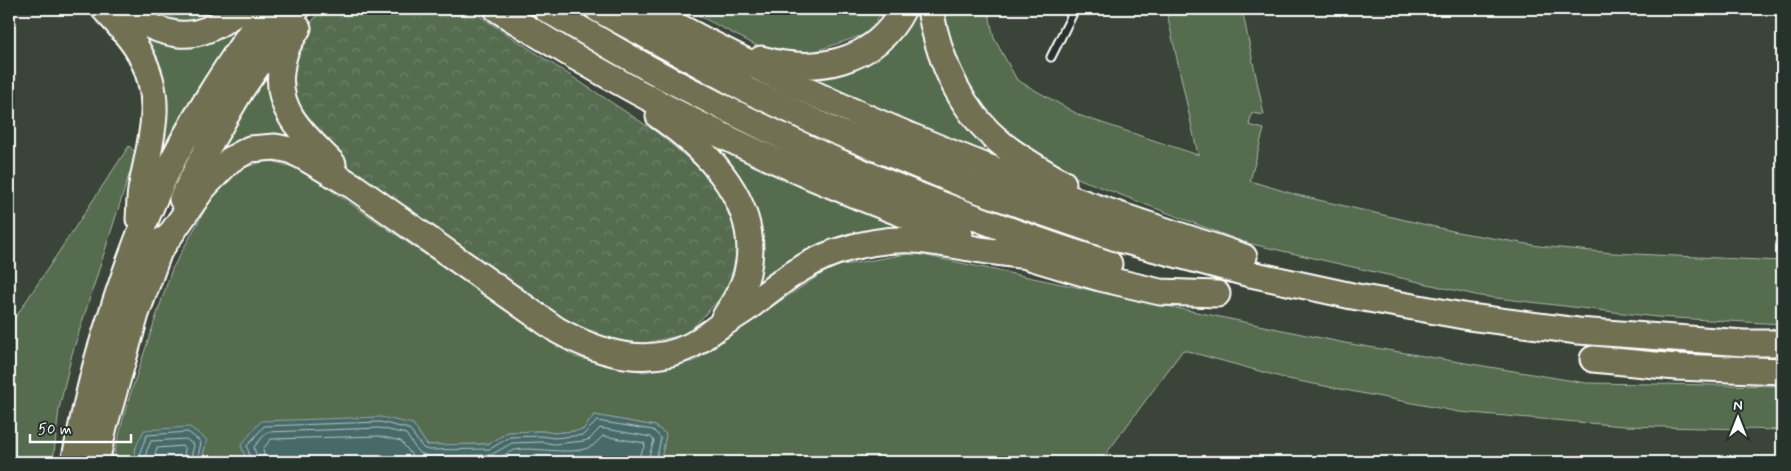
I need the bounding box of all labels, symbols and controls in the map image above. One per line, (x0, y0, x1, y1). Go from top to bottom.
north arrow (1714, 394, 1764, 444)
text: N (1733, 397, 1743, 415)
scale bar (30, 411, 131, 443)
text: 50 m (38, 420, 72, 440)

